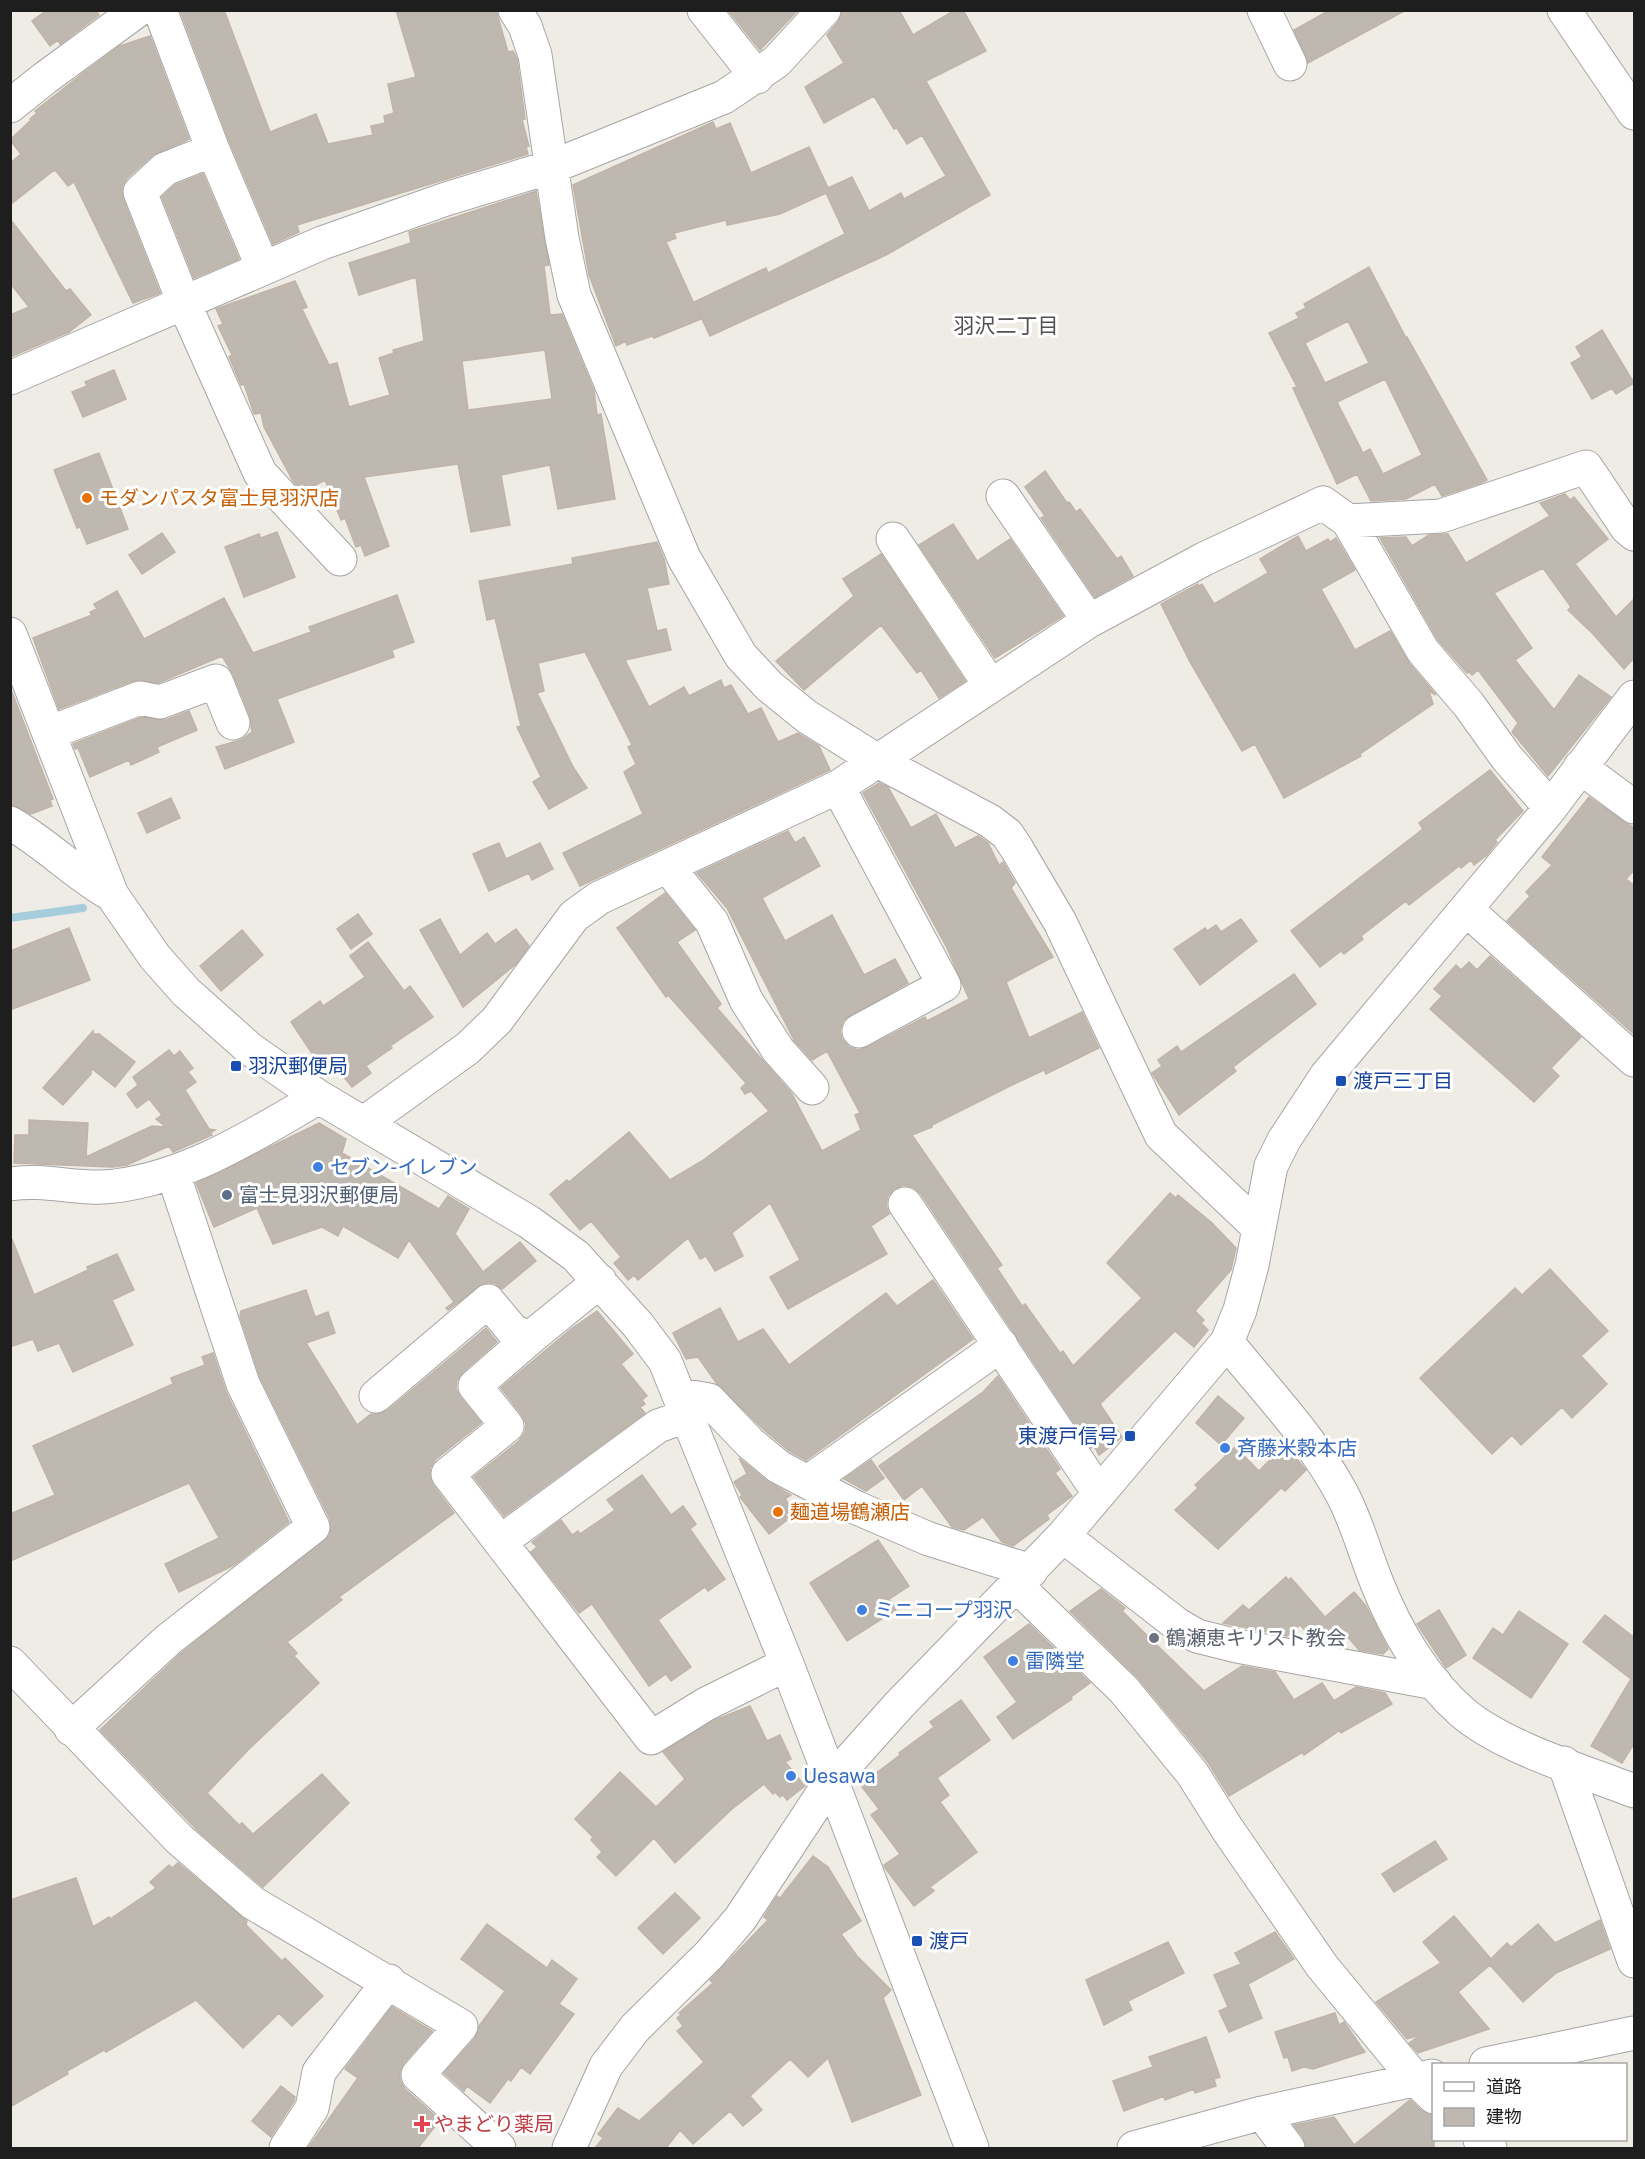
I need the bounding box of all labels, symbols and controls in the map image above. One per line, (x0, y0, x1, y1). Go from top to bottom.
district label: 羽沢二丁目 (954, 313, 1059, 338)
place label: モダンパスタ富士見羽沢店 (99, 486, 339, 510)
marker: モダンパスタ富士見羽沢店 (80, 491, 94, 505)
place label: 羽沢郵便局 (248, 1054, 348, 1078)
marker: 羽沢郵便局 (229, 1059, 243, 1073)
place label: 渡戸三丁目 (1353, 1069, 1453, 1093)
marker: 渡戸三丁目 (1334, 1074, 1348, 1088)
place label: セブン-イレブン (330, 1155, 478, 1179)
marker: セブン-イレブン (311, 1160, 325, 1174)
place label: 富士見羽沢郵便局 (239, 1183, 399, 1207)
marker: 富士見羽沢郵便局 (220, 1188, 234, 1202)
place label: 東渡戸信号 (1018, 1424, 1118, 1448)
marker: 東渡戸信号 (1123, 1429, 1137, 1443)
place label: 斉藤米穀本店 (1237, 1436, 1357, 1460)
marker: 斉藤米穀本店 (1218, 1441, 1232, 1455)
place label: 麺道場鶴瀬店 (790, 1500, 910, 1524)
marker: 麺道場鶴瀬店 (771, 1505, 785, 1519)
place label: ミニコープ羽沢 (874, 1598, 1013, 1622)
marker: ミニコープ羽沢 (855, 1603, 869, 1617)
place label: 鶴瀬恵キリスト教会 (1166, 1626, 1346, 1650)
marker: 鶴瀬恵キリスト教会 (1147, 1631, 1161, 1645)
place label: 雷隣堂 (1025, 1649, 1085, 1673)
marker: 雷隣堂 (1006, 1654, 1020, 1668)
place label: Uesawa (803, 1764, 876, 1788)
marker: Uesawa (784, 1769, 798, 1783)
place label: 渡戸 (929, 1929, 969, 1953)
marker: 渡戸 (910, 1934, 924, 1948)
legend (1432, 2063, 1627, 2141)
text: 道路 (1486, 2076, 1522, 2097)
text: 建物 (1486, 2106, 1522, 2127)
place label: やまどり薬局 (434, 2112, 554, 2136)
marker: やまどり薬局 (415, 2117, 429, 2131)

